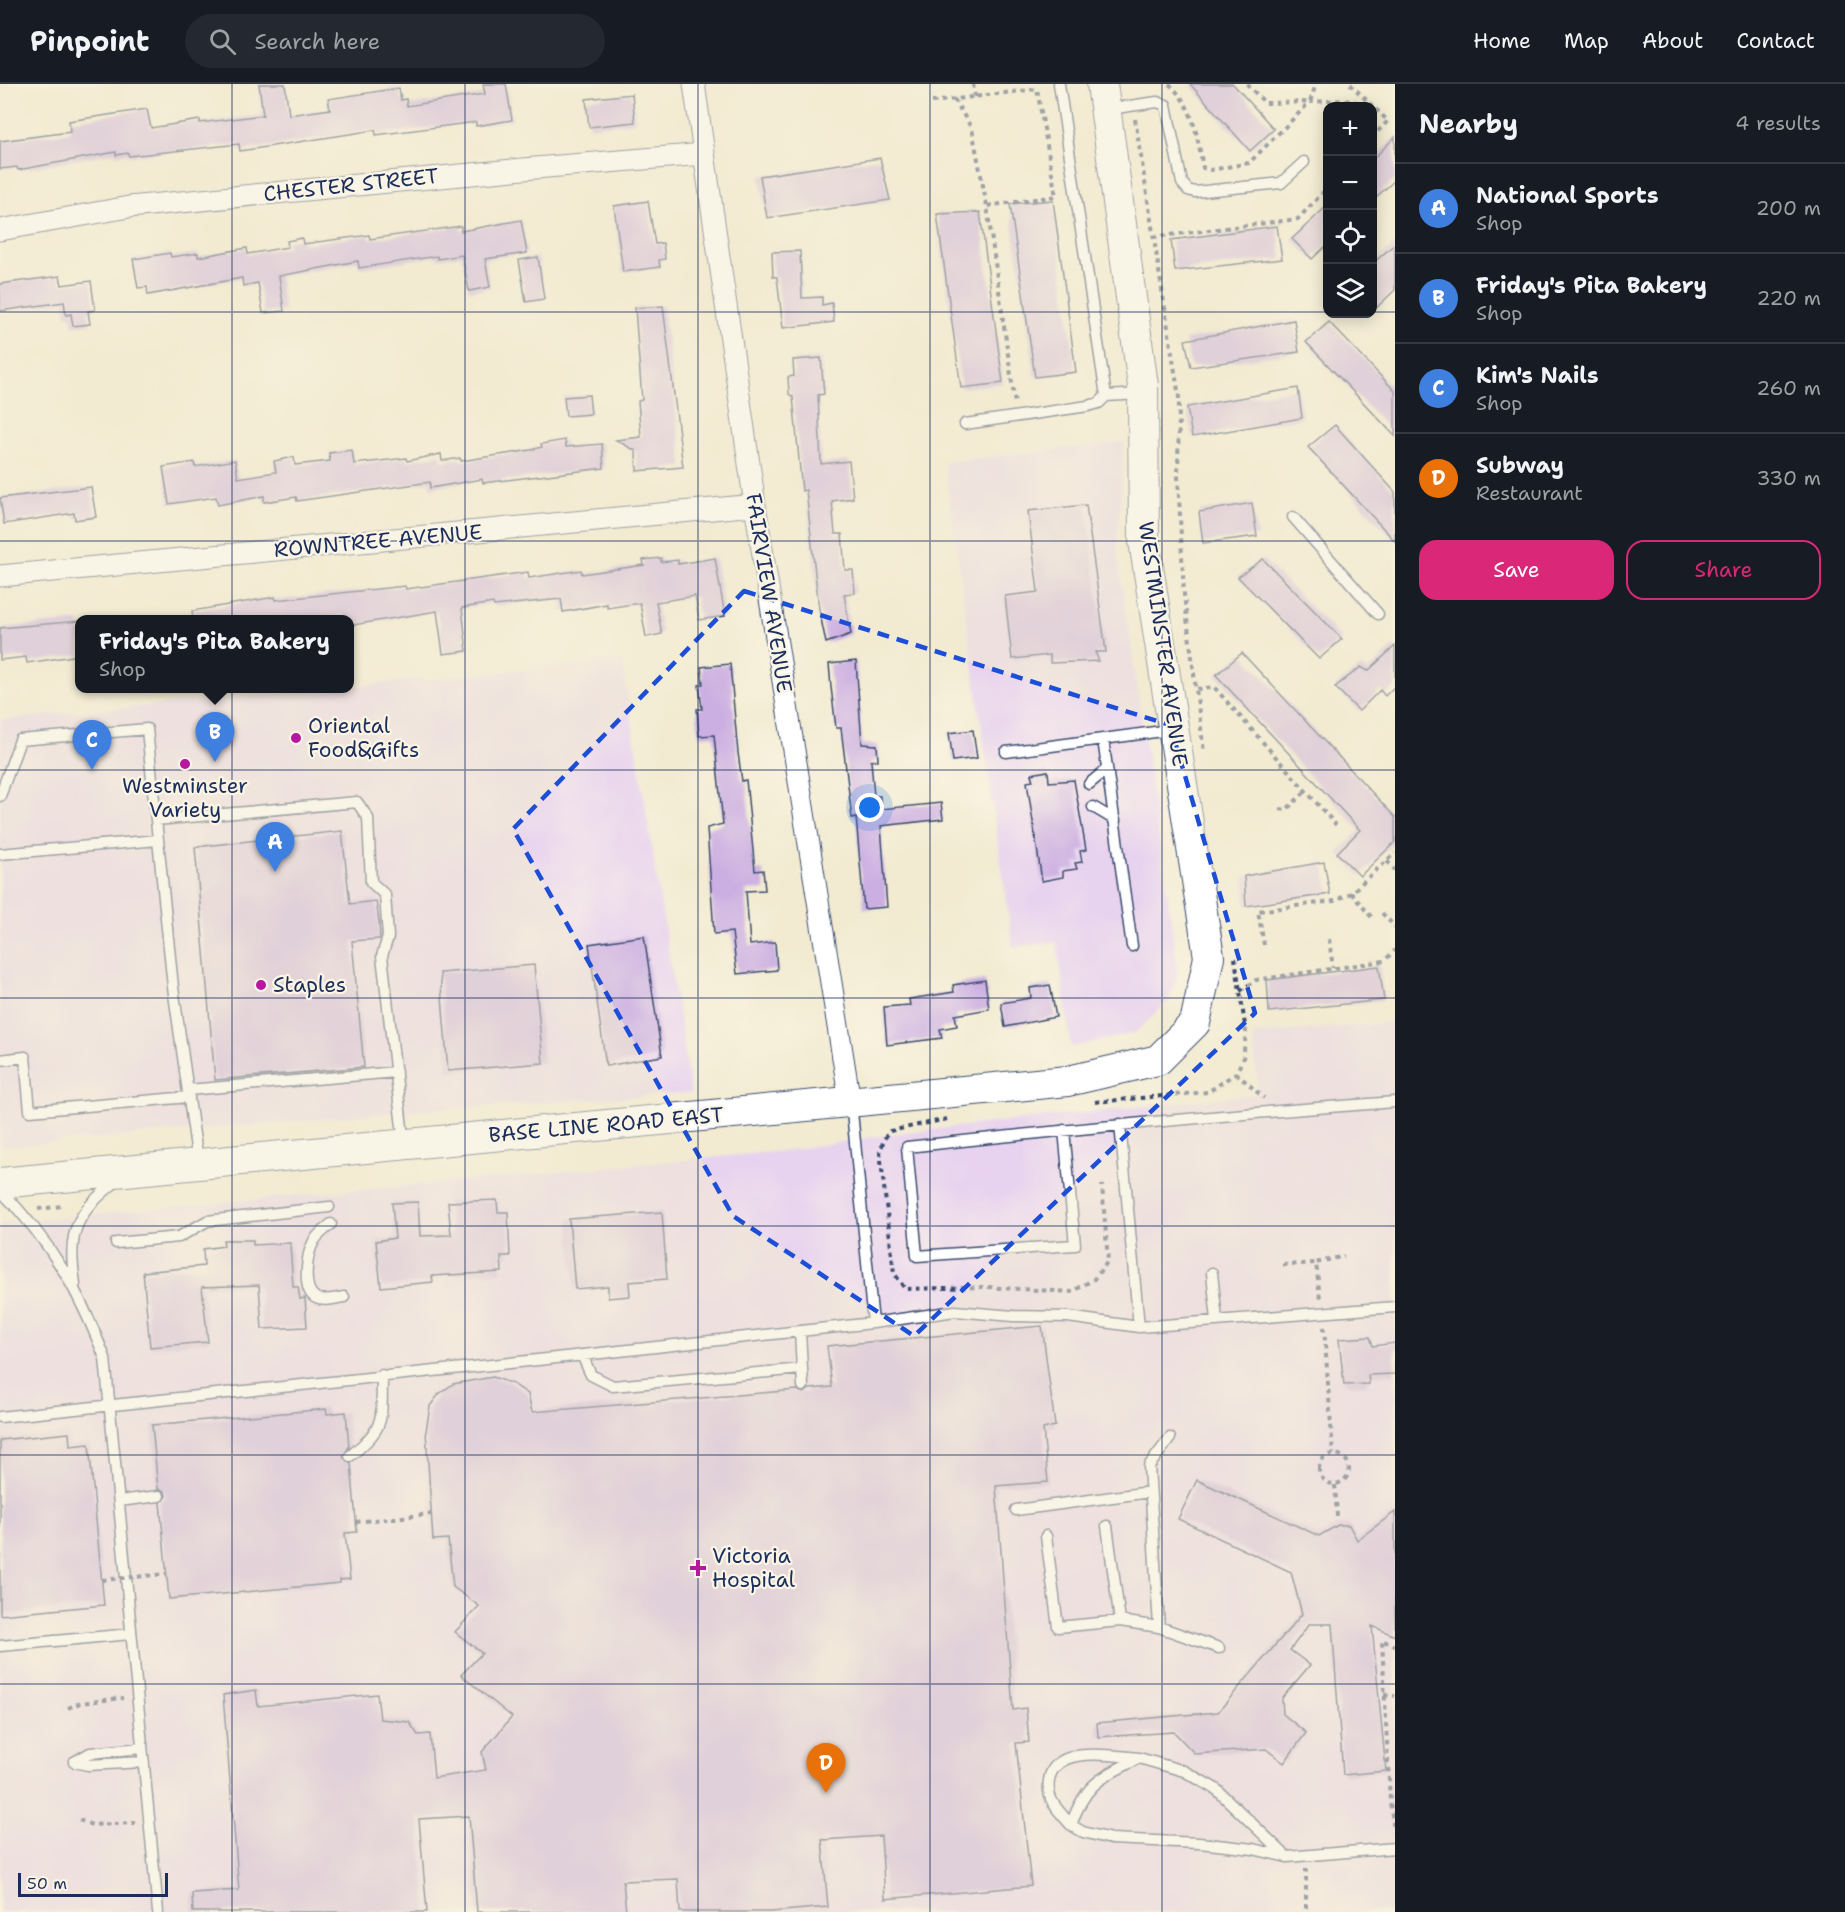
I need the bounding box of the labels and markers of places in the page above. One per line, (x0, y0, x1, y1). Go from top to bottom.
pin: B (196, 712, 234, 762)
place label: Oriental Food&Gifts (308, 712, 419, 764)
pin: C (72, 720, 112, 770)
marker: Oriental Food&Gifts (289, 731, 303, 745)
marker: Westminster Variety (178, 757, 192, 771)
place label: Westminster Variety (122, 772, 248, 824)
pin: A (256, 822, 294, 872)
place label: Staples (273, 971, 346, 999)
marker: Staples (254, 978, 268, 992)
place label: Victoria Hospital (712, 1542, 796, 1594)
marker: Victoria Hospital (689, 1559, 707, 1577)
pin: D (806, 1744, 846, 1793)

